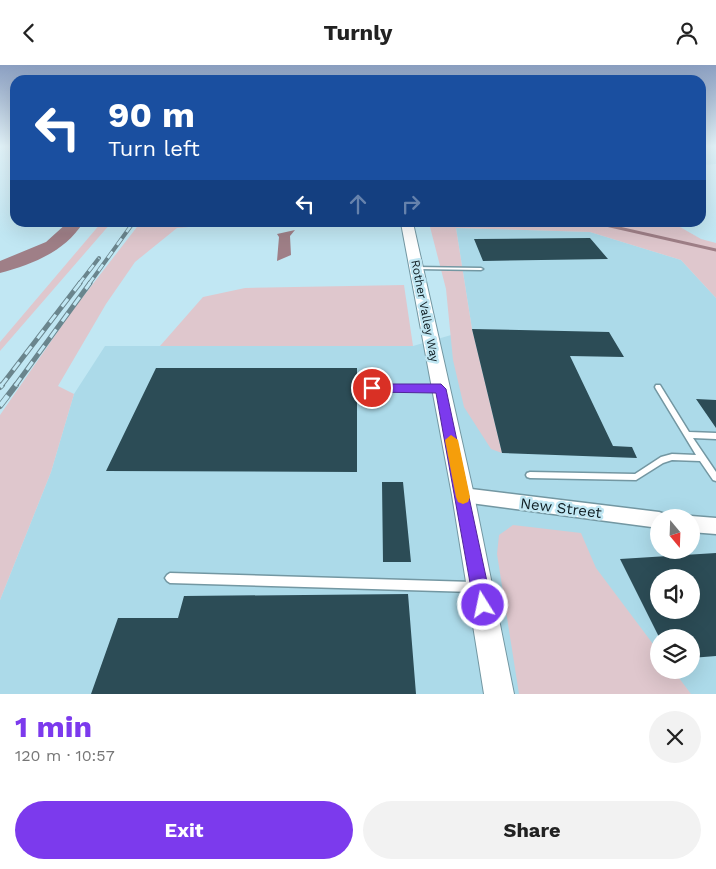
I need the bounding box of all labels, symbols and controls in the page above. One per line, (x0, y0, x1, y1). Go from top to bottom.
icon: back (15, 19, 43, 47)
icon: person (673, 19, 701, 47)
text: Turnly (324, 20, 392, 45)
text: 90 m (108, 94, 195, 136)
icon: left (25, 95, 90, 160)
text: Turn left (108, 136, 200, 161)
icon: left (291, 190, 319, 218)
icon: ahead (344, 190, 372, 218)
icon: right (397, 190, 425, 218)
street label: Rother Valley Way (408, 259, 442, 364)
pin (351, 367, 393, 409)
icon: arrive (358, 374, 386, 402)
street label: New Street (519, 494, 603, 522)
north arrow (650, 509, 700, 559)
map controls (650, 509, 700, 679)
button: sound (650, 569, 700, 619)
position arrow (456, 578, 508, 630)
button: layers (650, 629, 700, 679)
text: 1 min (15, 709, 92, 744)
button: close (649, 711, 701, 763)
text: 120 m · 10:57 (15, 746, 115, 765)
button: Exit (15, 801, 353, 859)
button: Share (363, 801, 701, 859)

